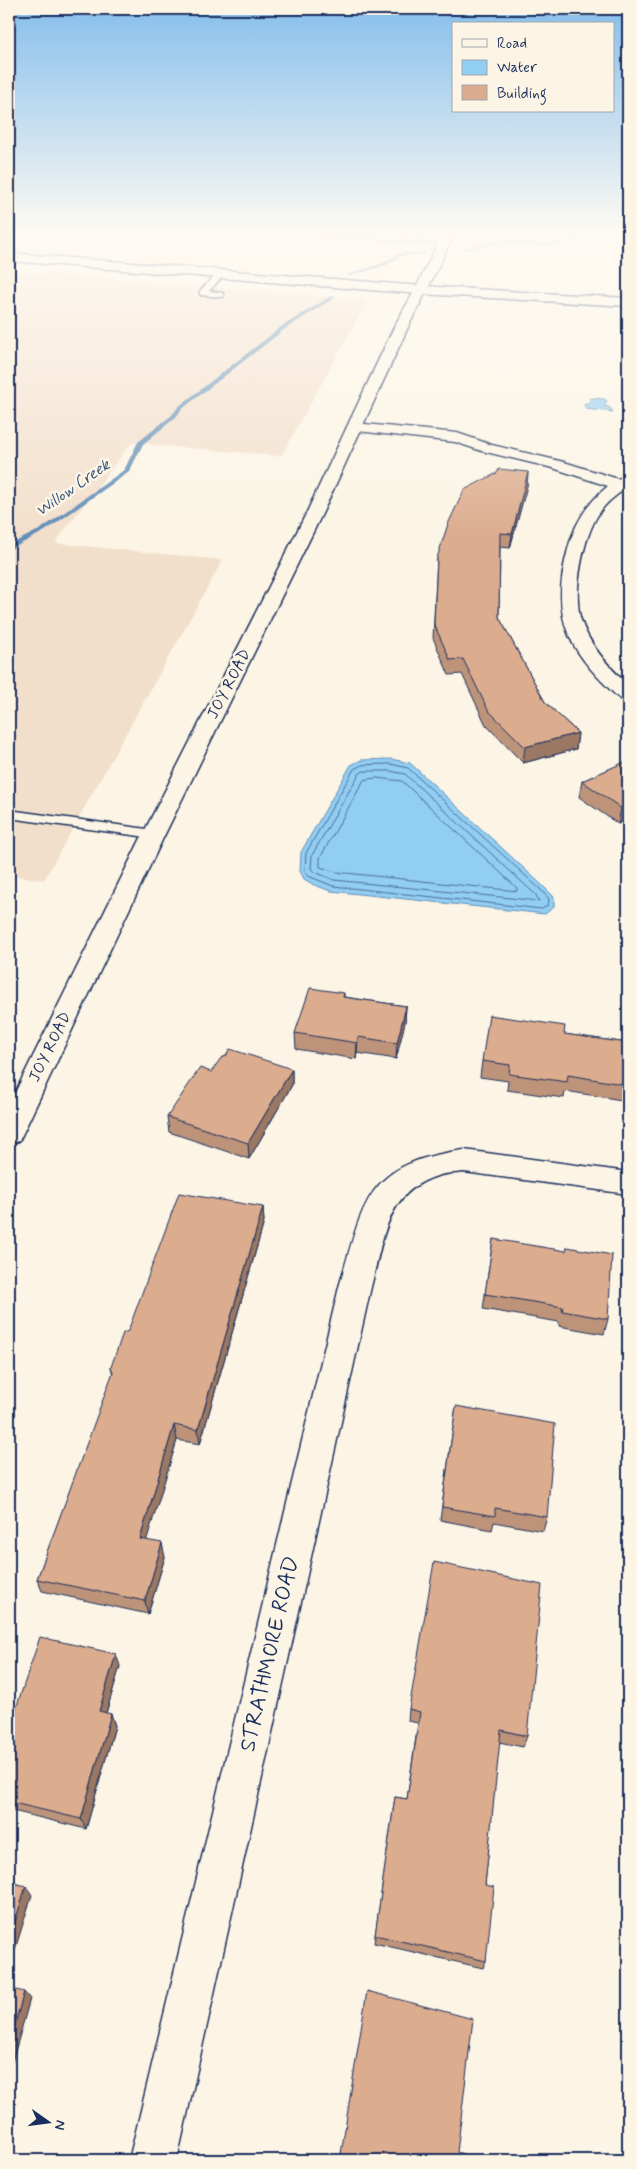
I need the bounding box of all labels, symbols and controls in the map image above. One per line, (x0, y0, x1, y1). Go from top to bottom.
legend (452, 22, 614, 112)
text: Road (497, 34, 527, 54)
text: Water (497, 58, 537, 78)
text: Building (497, 84, 547, 105)
water label: Willow Creek (32, 454, 115, 521)
street label: JOY ROAD (202, 645, 256, 723)
street label: JOY ROAD (24, 1008, 76, 1086)
street label: STRATHMORE ROAD (234, 1554, 306, 1754)
north arrow (22, 2096, 72, 2146)
text: N (50, 2118, 70, 2132)

